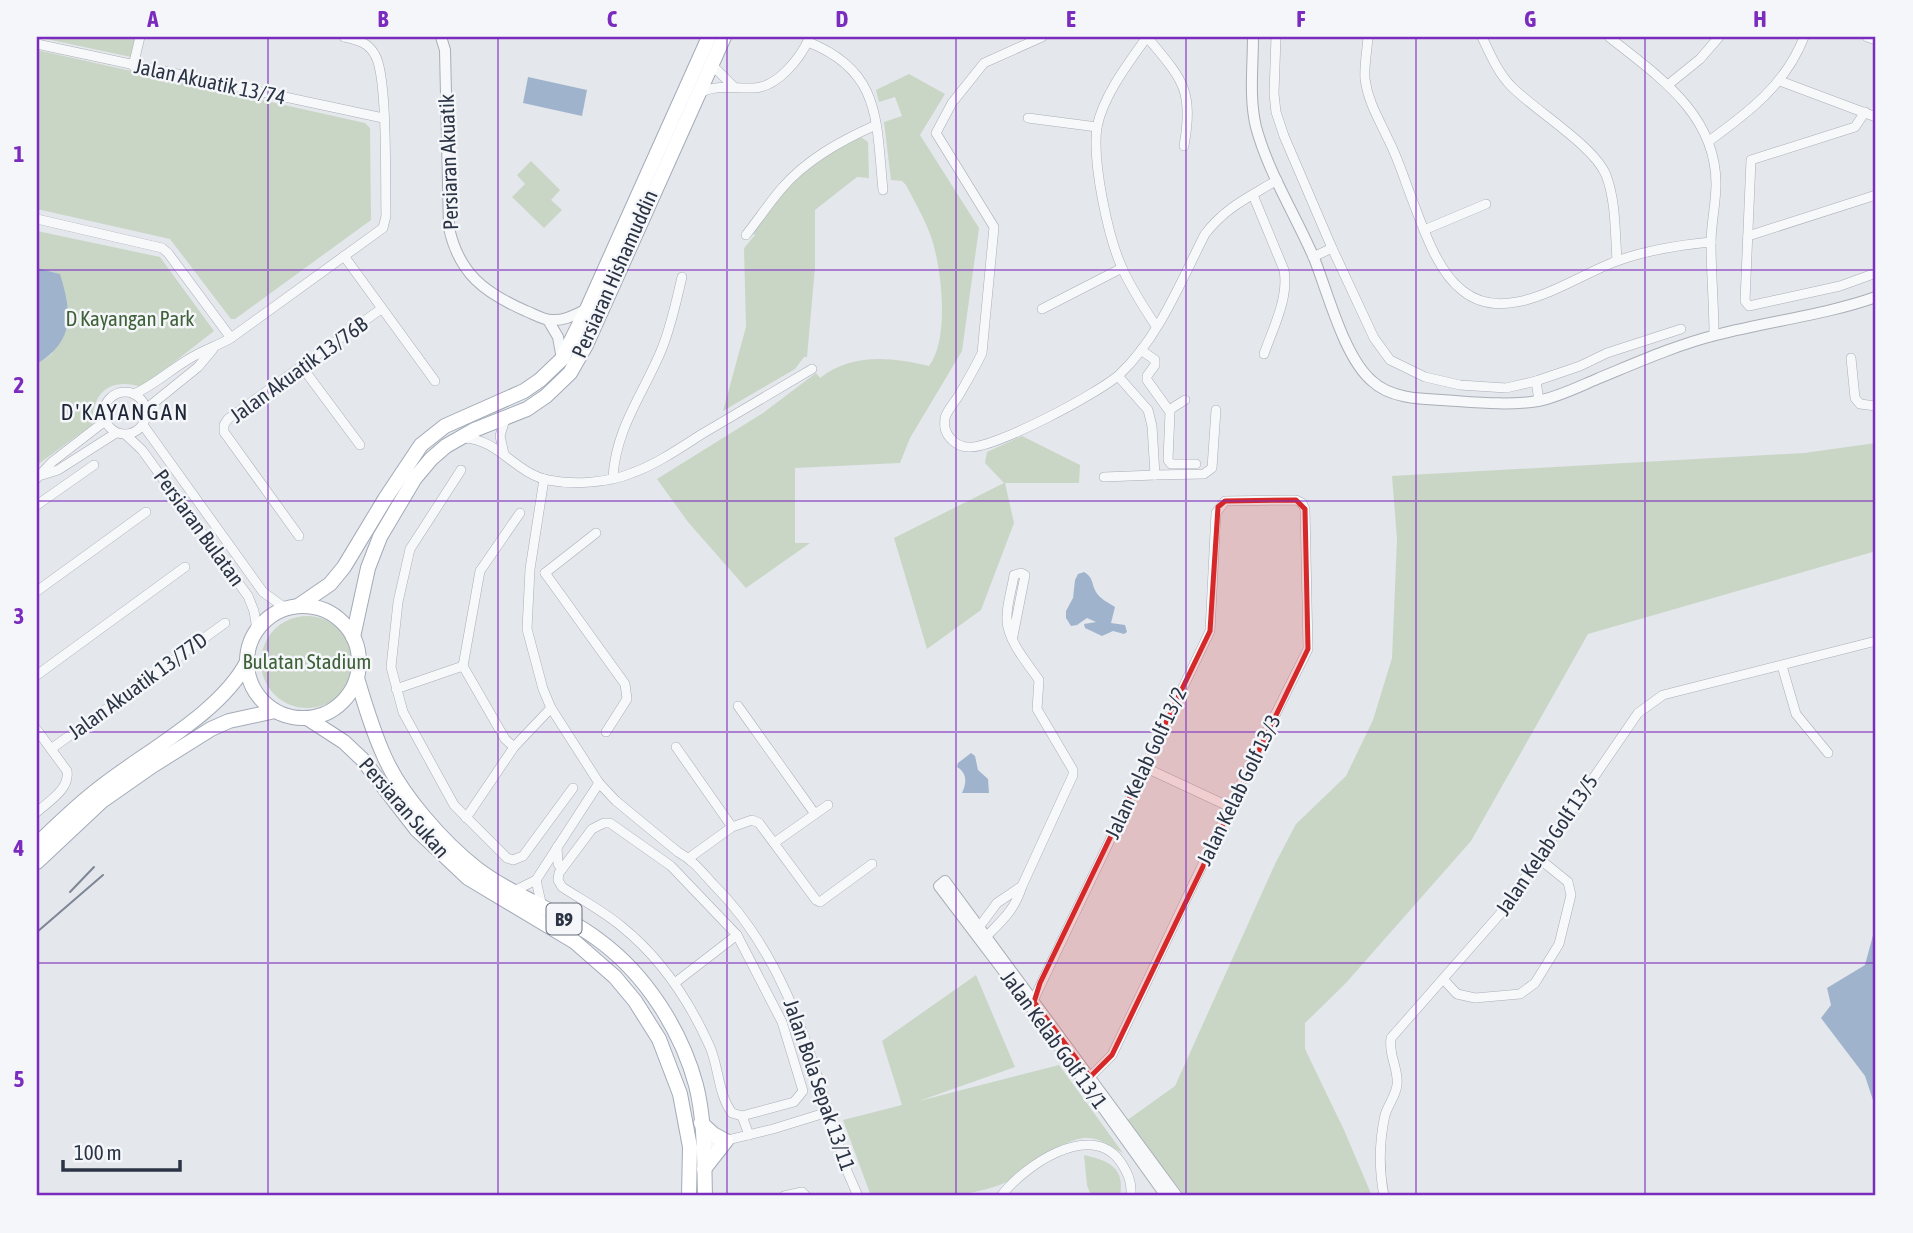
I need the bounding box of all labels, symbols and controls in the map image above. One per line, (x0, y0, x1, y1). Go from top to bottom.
text: A (146, 6, 159, 32)
text: B (378, 6, 389, 32)
text: C (607, 6, 618, 32)
text: D (836, 6, 849, 32)
text: E (1066, 6, 1076, 32)
text: F (1296, 6, 1306, 32)
text: G (1524, 6, 1536, 32)
text: H (1753, 6, 1767, 32)
street label: Jalan Akuatik 13/74 (132, 53, 288, 109)
street label: Persiaran Akuatik (434, 94, 462, 230)
text: 1 (14, 141, 25, 167)
street label: Persiaran Hishamuddin (566, 186, 662, 361)
park label: D Kayangan Park (65, 306, 195, 330)
street label: Jalan Akuatik 13/76B (225, 311, 372, 427)
text: 2 (14, 372, 24, 398)
district label: D'KAYANGAN (61, 399, 190, 425)
street label: Persiaran Bulatan (150, 465, 250, 590)
text: 3 (14, 603, 24, 629)
street label: Jalan Akuatik 13/77D (63, 627, 211, 744)
park label: Bulatan Stadium (243, 649, 371, 673)
street label: Jalan Kelab Golf 13/2 (1099, 683, 1191, 842)
street label: Jalan Kelab Golf 13/3 (1191, 710, 1285, 869)
street label: Persiaran Sukan (355, 752, 455, 862)
street label: Jalan Kelab Golf 13/5 (1490, 770, 1602, 919)
text: 4 (13, 835, 25, 861)
road number: B9 (546, 903, 582, 934)
street label: Jalan Kelab Golf 13/1 (997, 966, 1113, 1113)
street label: Jalan Bola Sepak 13/11 (779, 996, 861, 1174)
text: 5 (14, 1066, 25, 1092)
scale bar (63, 1128, 180, 1172)
text: 100 m (74, 1140, 122, 1164)

